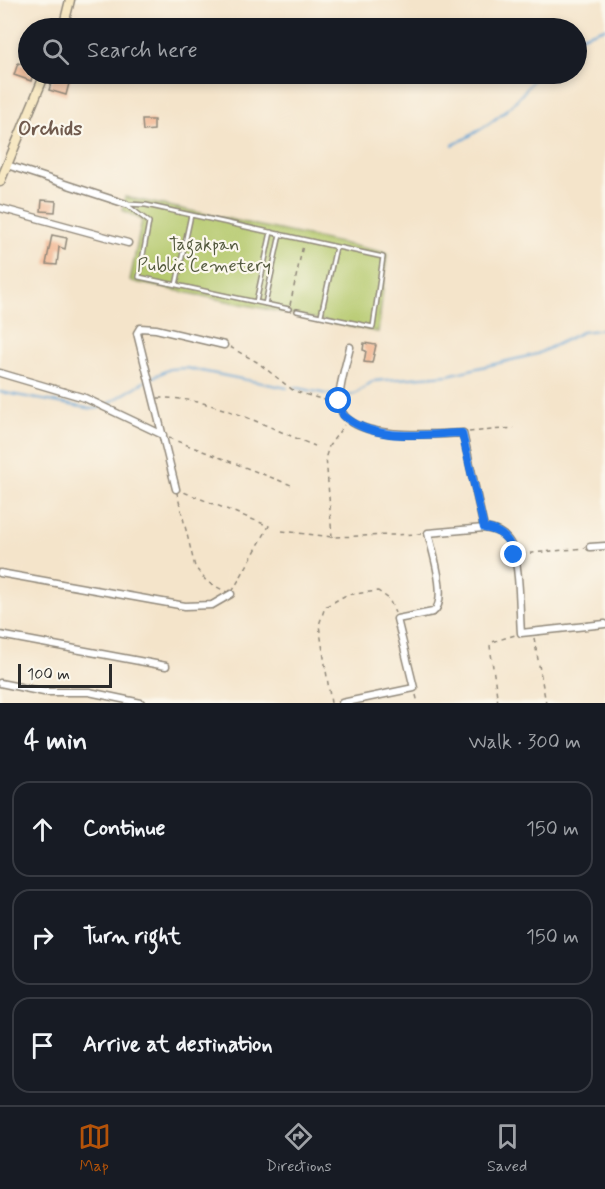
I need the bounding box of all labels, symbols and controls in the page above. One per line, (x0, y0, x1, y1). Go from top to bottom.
search box (18, 18, 587, 84)
icon: search (39, 35, 72, 68)
text: Search here (87, 37, 198, 65)
district label: Orchids (18, 116, 82, 143)
park label: Tagakpan Public Cemetery (137, 233, 271, 278)
route start (325, 387, 351, 413)
route end (500, 541, 526, 567)
scale bar (18, 661, 112, 688)
text: 100 m (27, 664, 70, 685)
text: 4 min (24, 725, 87, 759)
text: Walk · 300 m (469, 729, 581, 756)
icon: ahead (26, 813, 59, 846)
text: Continue (83, 815, 165, 843)
text: 150 m (526, 816, 579, 843)
icon: right (26, 921, 59, 954)
text: Turn right (83, 923, 181, 951)
text: 150 m (526, 924, 579, 951)
icon: arrive (26, 1029, 59, 1062)
text: Arrive at destination (83, 1031, 273, 1059)
tab: Map (78, 1120, 111, 1177)
tab: Directions (266, 1120, 332, 1177)
tab: Saved (487, 1120, 527, 1177)

